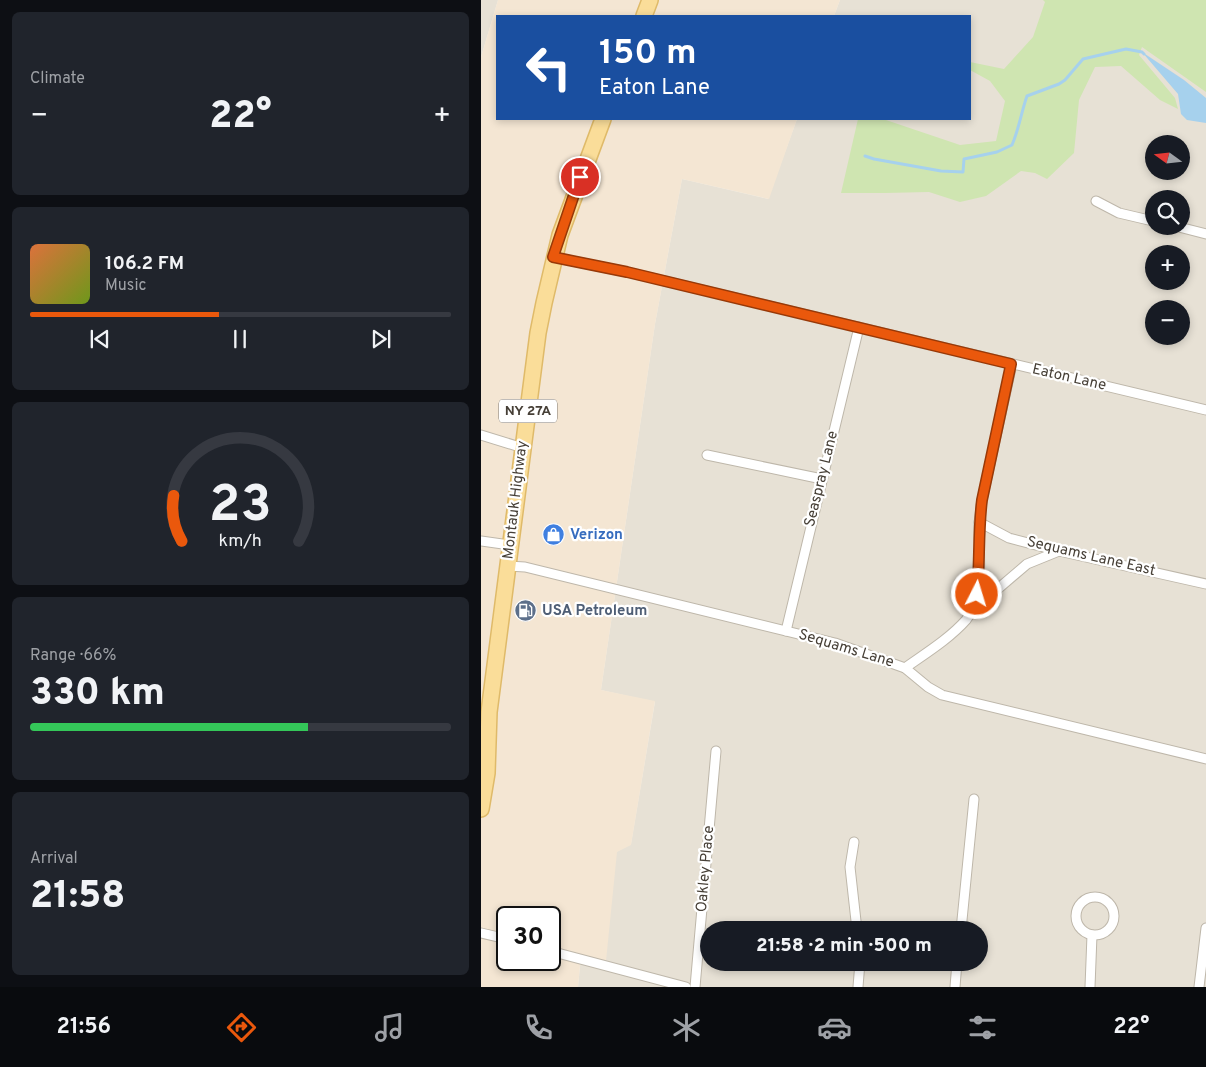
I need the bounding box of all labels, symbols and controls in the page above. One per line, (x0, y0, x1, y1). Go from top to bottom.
text: 150 m (599, 32, 697, 76)
icon: left (516, 35, 581, 100)
text: Climate (30, 69, 85, 89)
text: Eaton Lane (599, 75, 710, 102)
text: 22° (209, 93, 272, 142)
text: − (30, 99, 48, 135)
text: + (433, 99, 451, 135)
north arrow (1145, 135, 1190, 180)
map controls (1145, 135, 1190, 345)
pin (559, 156, 601, 198)
icon: arrive (566, 163, 594, 191)
button: search (1145, 190, 1190, 235)
button: + (1145, 245, 1190, 290)
text: 106.2 FM (105, 252, 184, 276)
text: Music (105, 276, 146, 296)
button: − (1145, 300, 1190, 345)
icon: previous (86, 325, 114, 353)
icon: pause (226, 325, 254, 353)
icon: next (367, 325, 395, 353)
street label: Eaton Lane (1030, 360, 1108, 396)
road number: NY 27A (499, 400, 557, 422)
street label: Seaspray Lane (801, 429, 843, 529)
street label: Montauk Highway (499, 440, 533, 560)
text: 23 (209, 474, 272, 540)
shop icon: Verizon (542, 523, 566, 547)
place label: Verizon (570, 526, 623, 545)
text: km/h (219, 530, 262, 553)
street label: Sequams Lane East (1025, 533, 1157, 581)
position arrow (950, 567, 1002, 619)
fuel station icon: USA Petroleum (514, 599, 538, 623)
place label: USA Petroleum (542, 602, 648, 621)
street label: Sequams Lane (796, 625, 896, 673)
text: Range · 66% (30, 646, 116, 666)
text: 330 km (30, 670, 165, 719)
street label: Oakley Place (693, 825, 719, 913)
text: Arrival (30, 849, 78, 869)
text: 21:58 (30, 873, 125, 922)
speed limit sign: 30 (496, 906, 561, 971)
text: 21:58 · 2 min · 500 m (756, 934, 932, 958)
icon: directions (224, 1010, 259, 1045)
icon: music (372, 1010, 407, 1045)
icon: phone (521, 1010, 556, 1045)
icon: climate (669, 1010, 704, 1045)
icon: car (817, 1010, 852, 1045)
icon: filters (965, 1010, 1000, 1045)
text: 21:56 (57, 1014, 111, 1041)
text: 22° (1113, 1014, 1149, 1041)

